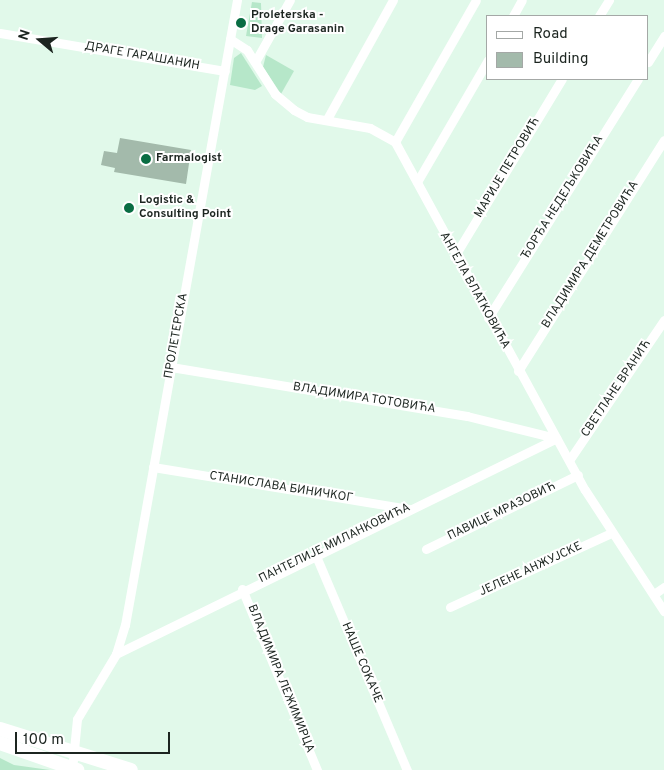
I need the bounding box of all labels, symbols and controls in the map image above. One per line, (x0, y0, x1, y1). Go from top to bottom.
place label: Proleterska - Drage Garasanin (251, 9, 344, 37)
north arrow (15, 15, 65, 65)
legend (487, 15, 649, 80)
marker: Proleterska - Drage Garasanin (235, 17, 247, 29)
text: Road (533, 25, 568, 44)
text: N (16, 28, 35, 43)
street label: ДРАГЕ ГАРАШАНИН (83, 40, 201, 74)
text: Building (533, 50, 588, 69)
street label: МАРИЈЕ ПЕТРОВИЋ (472, 115, 544, 221)
street label: ЂОРЂА НЕДЕЉКОВИЋА (519, 133, 607, 263)
place label: Farmalogist (156, 152, 222, 166)
marker: Farmalogist (140, 153, 152, 165)
street label: ВЛАДИМИРА ДЕМЕТРОВИЋА (539, 178, 643, 332)
place label: Logistic & Consulting Point (139, 194, 231, 222)
marker: Logistic & Consulting Point (123, 202, 135, 214)
street label: АНГЕЛА ВЛАТКОВИЋА (436, 230, 512, 352)
street label: ПРОЛЕТЕРСКА (162, 292, 192, 380)
street label: СВЕТЛАНЕ ВРАНИЋ (579, 338, 655, 440)
street label: ВЛАДИМИРА ТОТОВИЋА (291, 381, 437, 417)
street label: СТАНИСЛАВА БИНИЧКОГ (208, 469, 354, 507)
street label: ПАВИЦЕ МРАЗОВИЋ (446, 480, 558, 544)
street label: ПАНТЕЛИЈЕ МИЛАНКОВИЋА (257, 501, 413, 587)
street label: ЈЕЛЕНЕ АНЖУЈСКЕ (477, 540, 585, 600)
street label: ВЛАДИМИРА ЛЕЖИМИРЦА (244, 602, 316, 756)
street label: НАШЕ СОКАЧЕ (338, 621, 384, 705)
scale bar (18, 722, 172, 754)
text: 100 m (23, 731, 64, 750)

